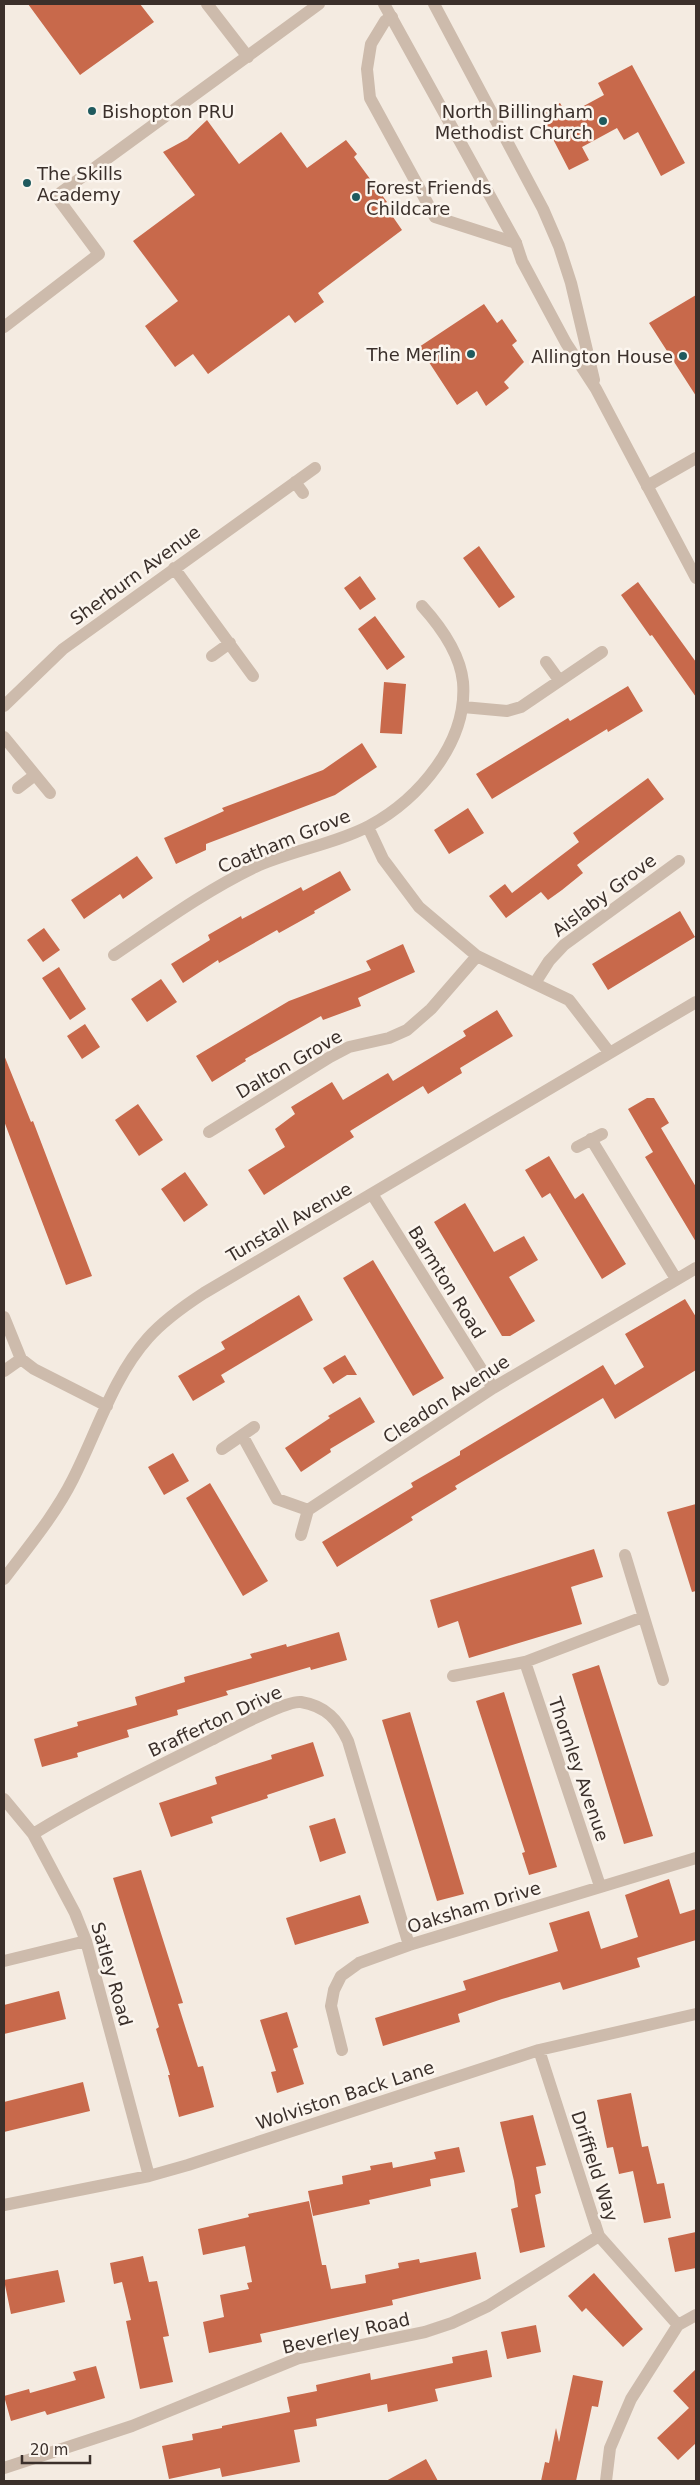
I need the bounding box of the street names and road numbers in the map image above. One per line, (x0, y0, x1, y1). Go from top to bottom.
street label: Sherburn Avenue (66, 521, 204, 629)
street label: Coatham Grove (215, 805, 353, 877)
street label: Aislaby Grove (548, 849, 660, 941)
street label: Dalton Grove (232, 1025, 346, 1103)
street label: Tunstall Avenue (222, 1178, 355, 1267)
street label: Barmton Road (404, 1222, 490, 1342)
street label: Cleadon Avenue (379, 1350, 513, 1448)
street label: Brafferton Drive (145, 1681, 285, 1761)
street label: Thornley Avenue (544, 1693, 614, 1844)
street label: Oaksham Drive (405, 1877, 543, 1937)
street label: Satley Road (87, 1920, 137, 2028)
street label: Wolviston Back Lane (253, 2056, 437, 2134)
street label: Driffield Way (567, 2108, 623, 2224)
street label: Beverley Road (280, 2308, 412, 2358)

